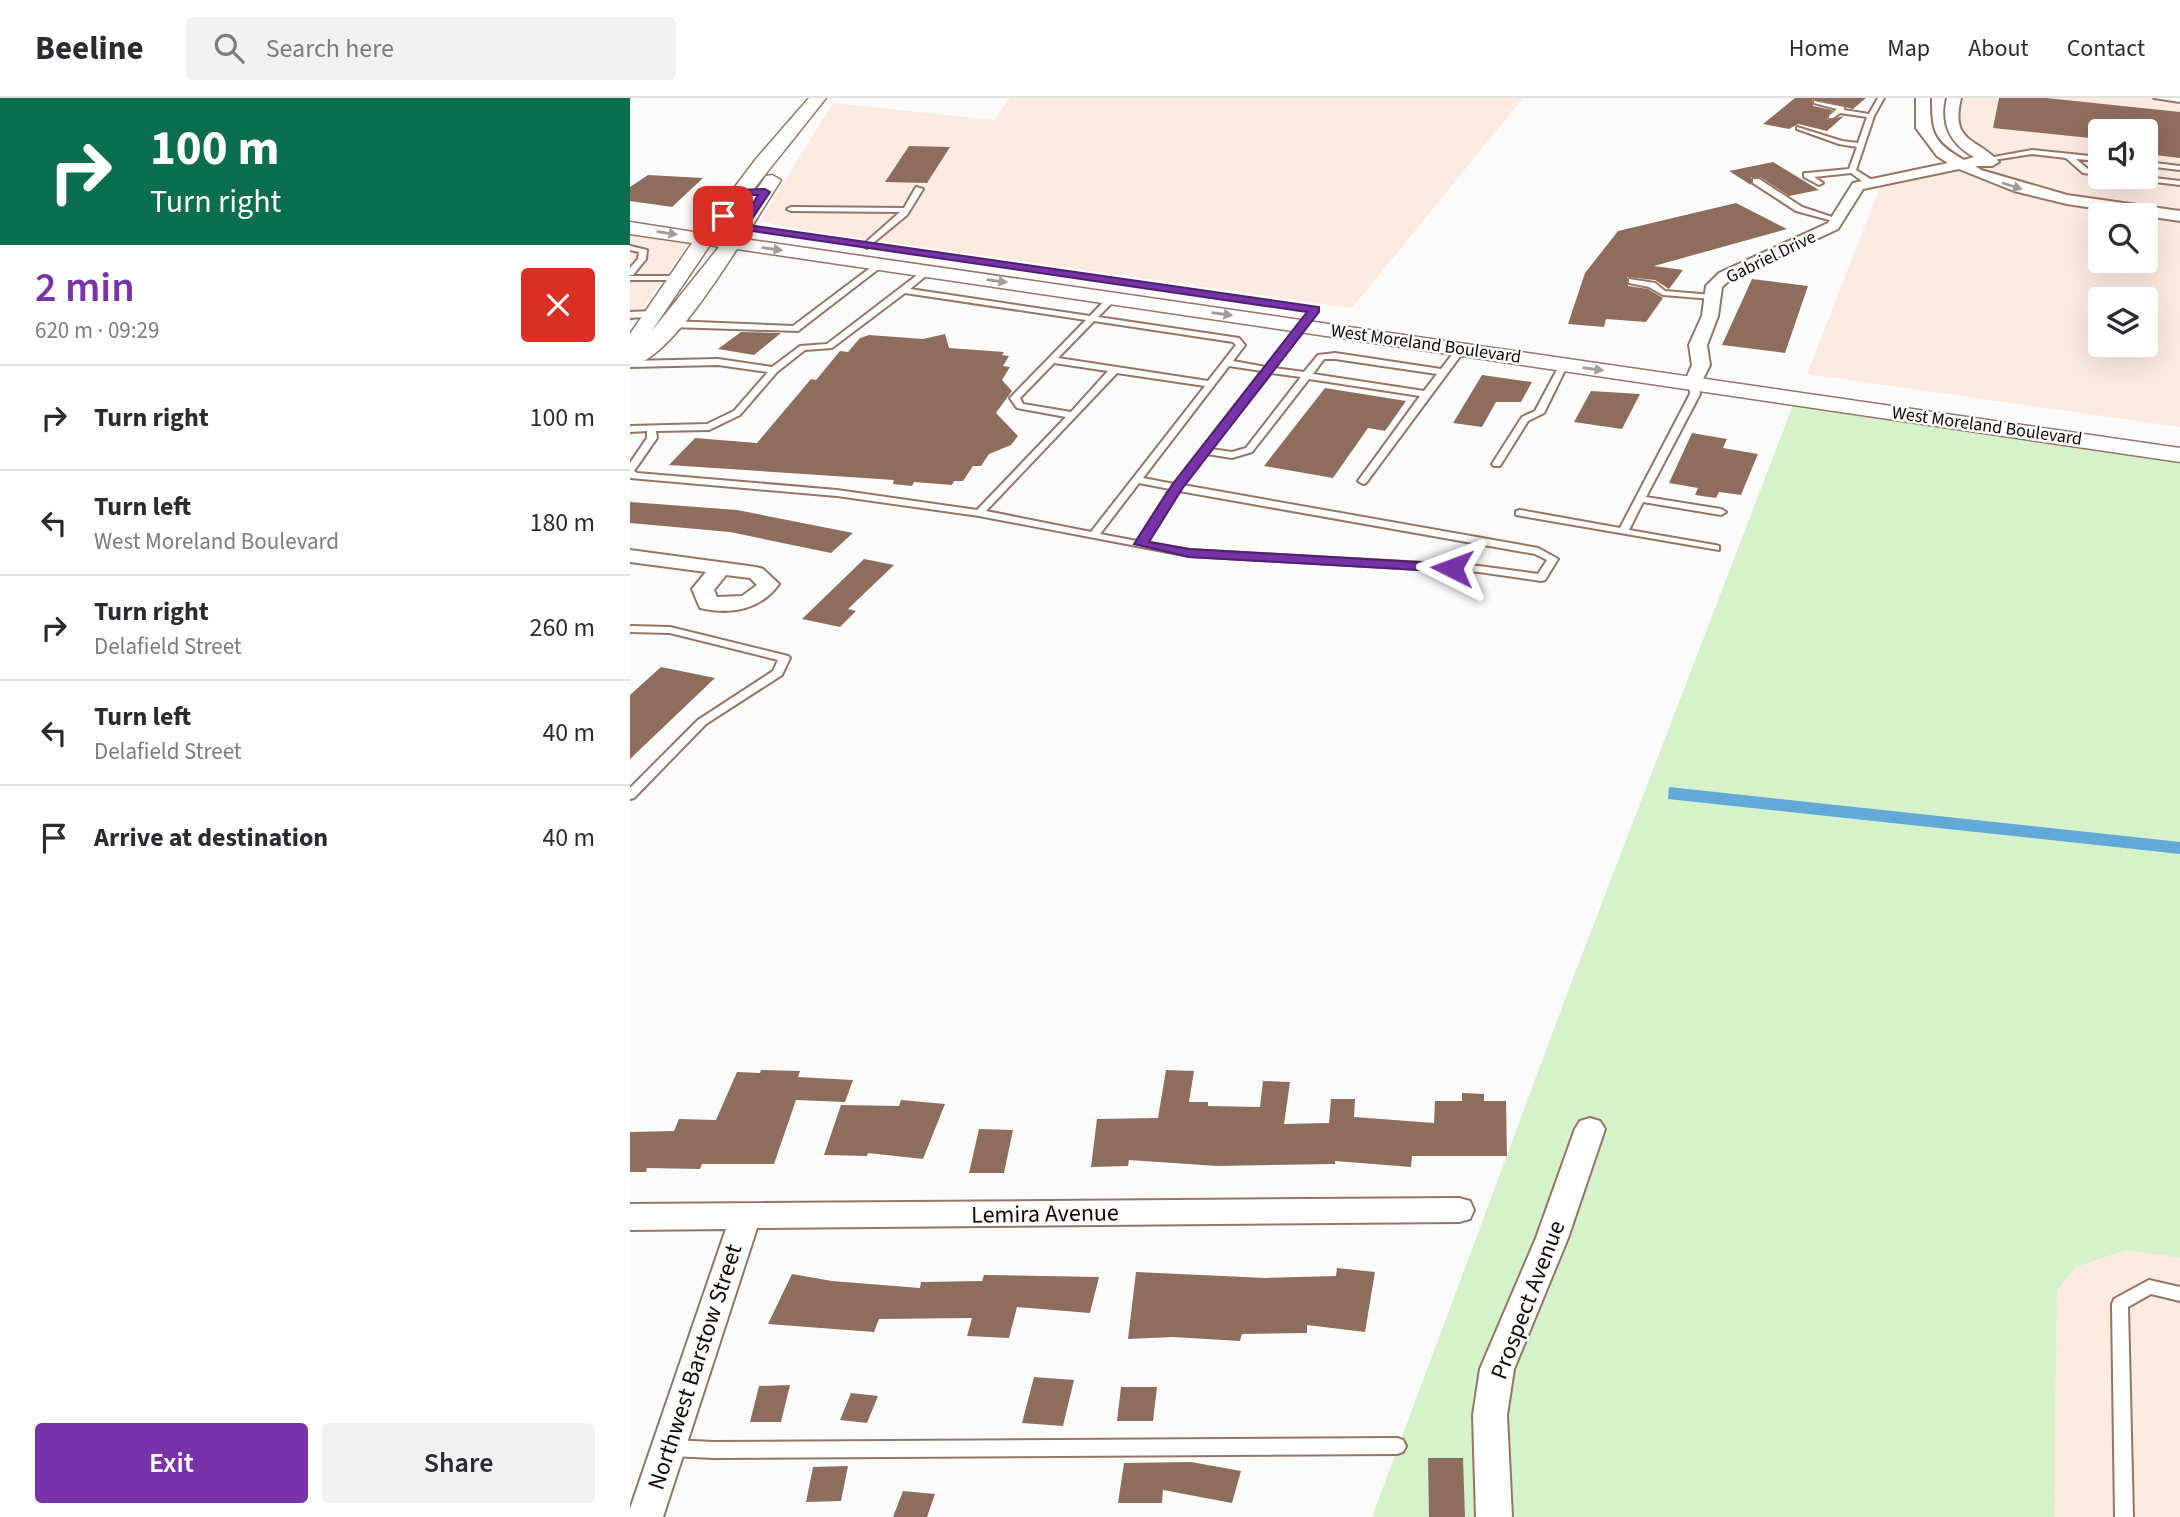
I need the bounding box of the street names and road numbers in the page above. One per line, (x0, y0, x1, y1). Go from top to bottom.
street label: Gabriel Drive (1722, 224, 1820, 289)
street label: West Moreland Boulevard (1329, 318, 1523, 370)
street label: West Moreland Boulevard (1890, 400, 2084, 452)
street label: Lemira Avenue (971, 1195, 1119, 1233)
street label: Prospect Avenue (1482, 1216, 1574, 1384)
street label: Northwest Barstow Street (639, 1240, 751, 1494)

